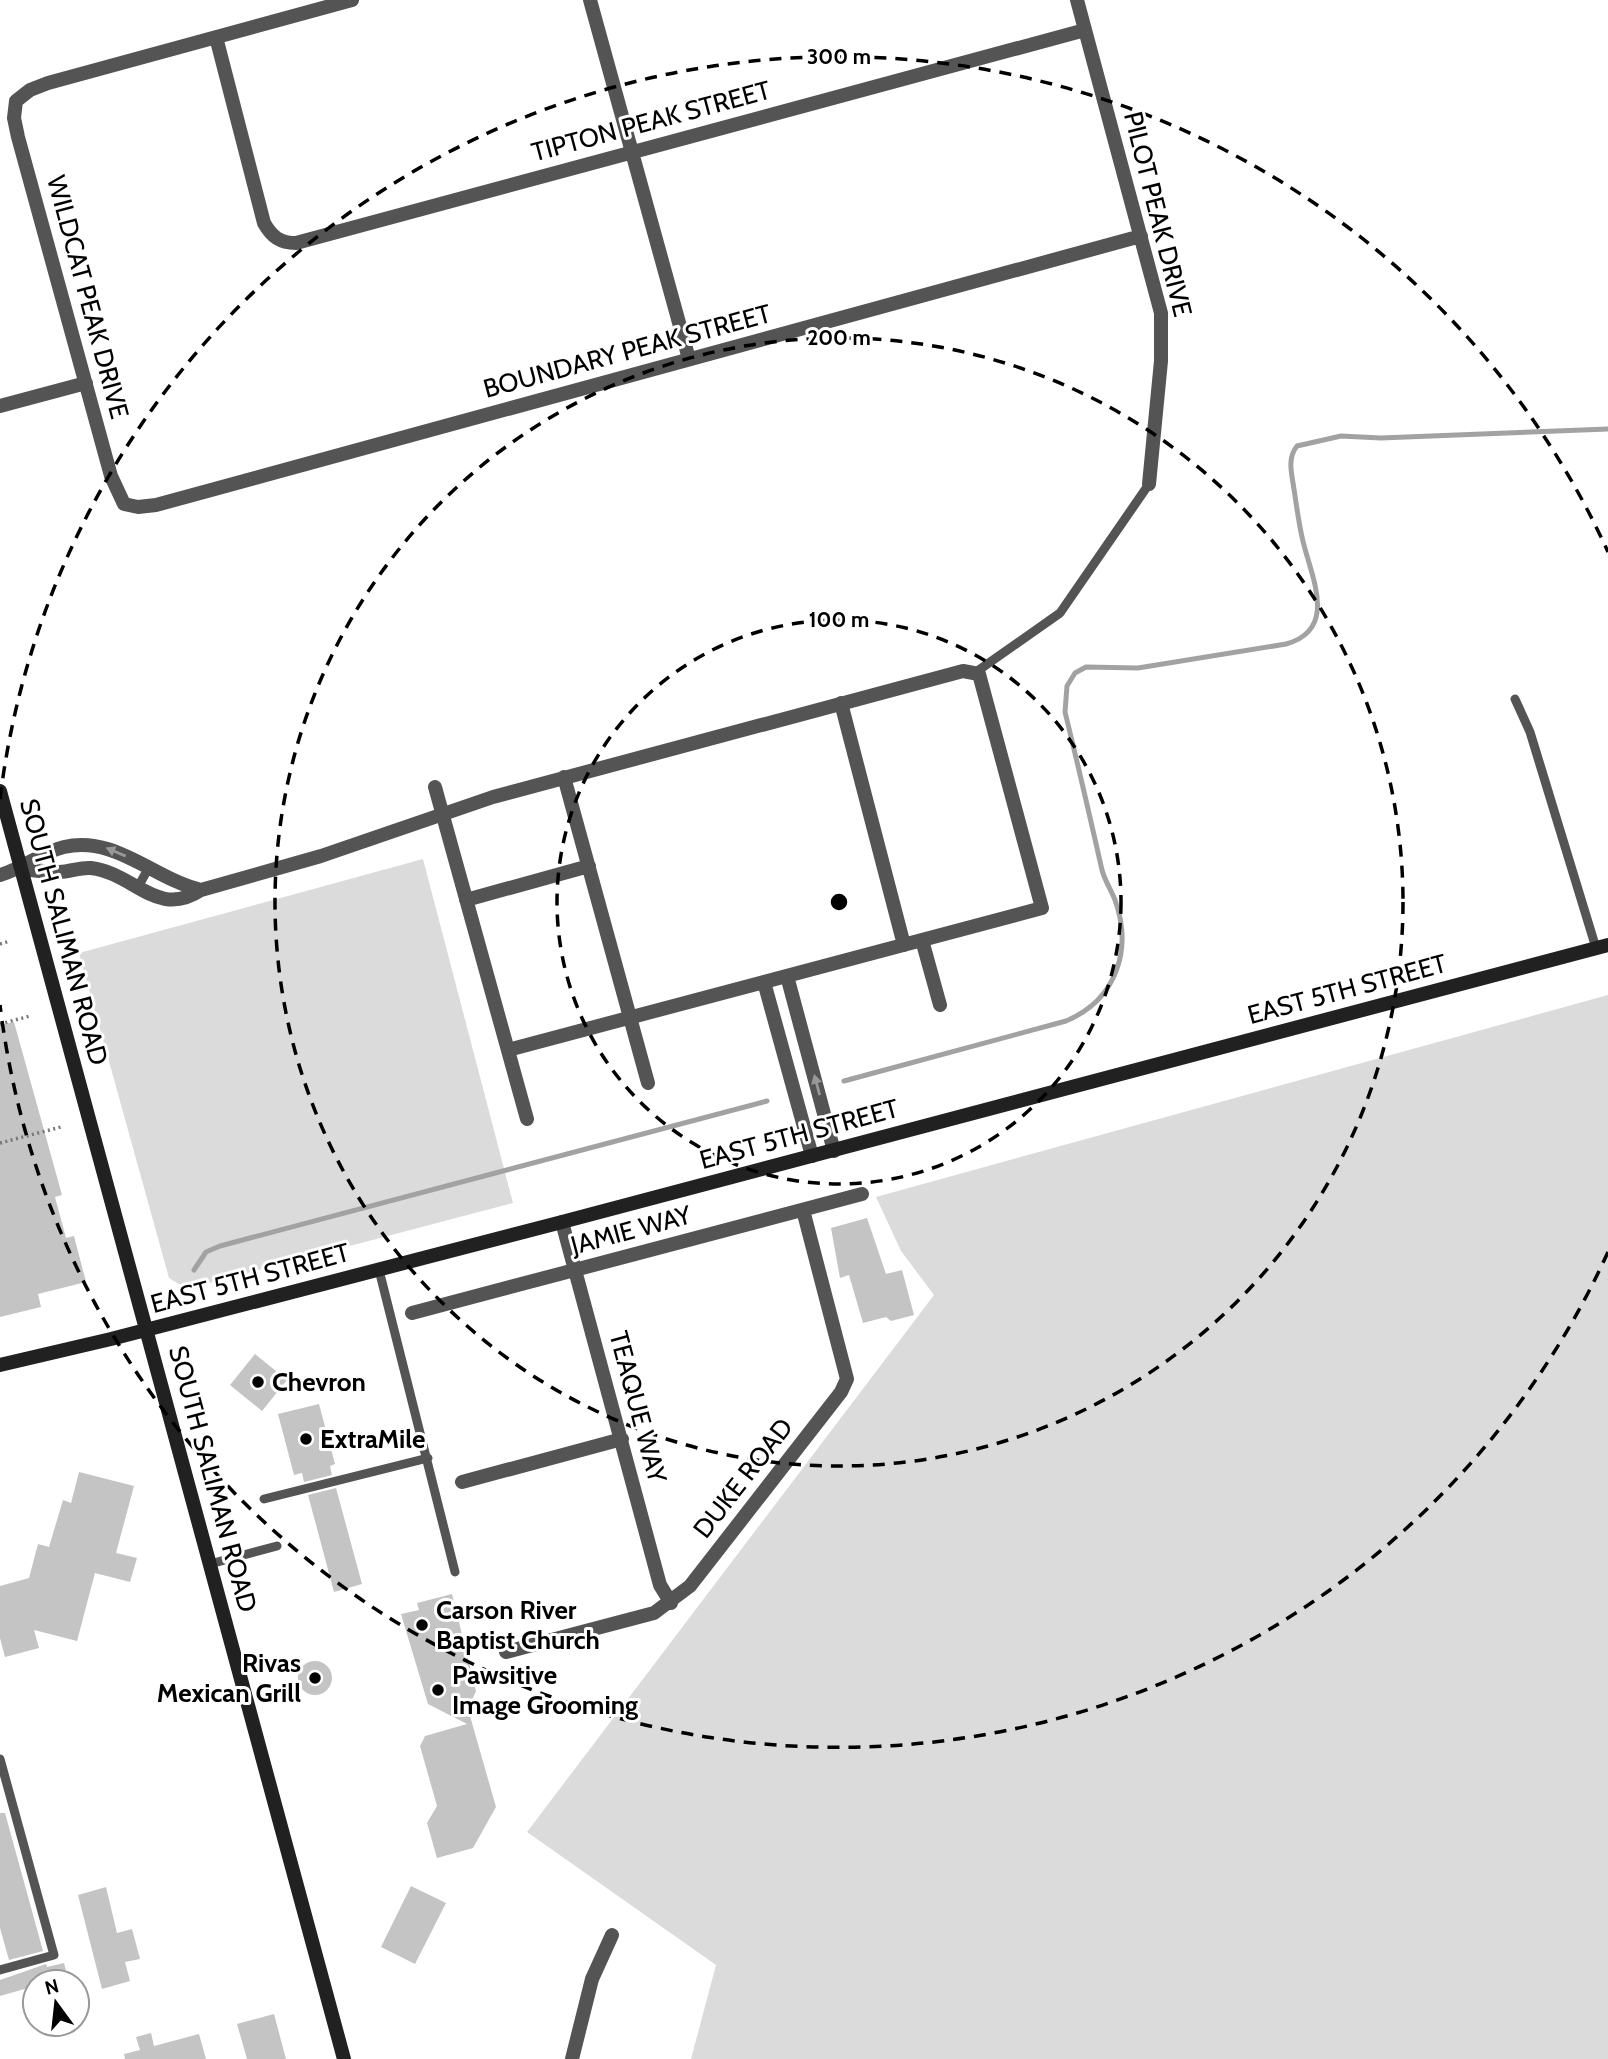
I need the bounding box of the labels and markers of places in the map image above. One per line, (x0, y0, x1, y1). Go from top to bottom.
centre of rings (827, 890, 851, 914)
place label: Chevron (272, 1366, 366, 1398)
marker: Chevron (250, 1374, 266, 1390)
place label: ExtraMile (320, 1423, 425, 1455)
marker: ExtraMile (298, 1431, 314, 1447)
place label: Carson River Baptist Church (436, 1594, 600, 1656)
marker: Carson River Baptist Church (414, 1617, 430, 1633)
place label: Rivas Mexican Grill (157, 1647, 301, 1709)
place label: Pawsitive Image Grooming (452, 1659, 638, 1721)
marker: Rivas Mexican Grill (307, 1670, 323, 1686)
marker: Pawsitive Image Grooming (430, 1682, 446, 1698)

